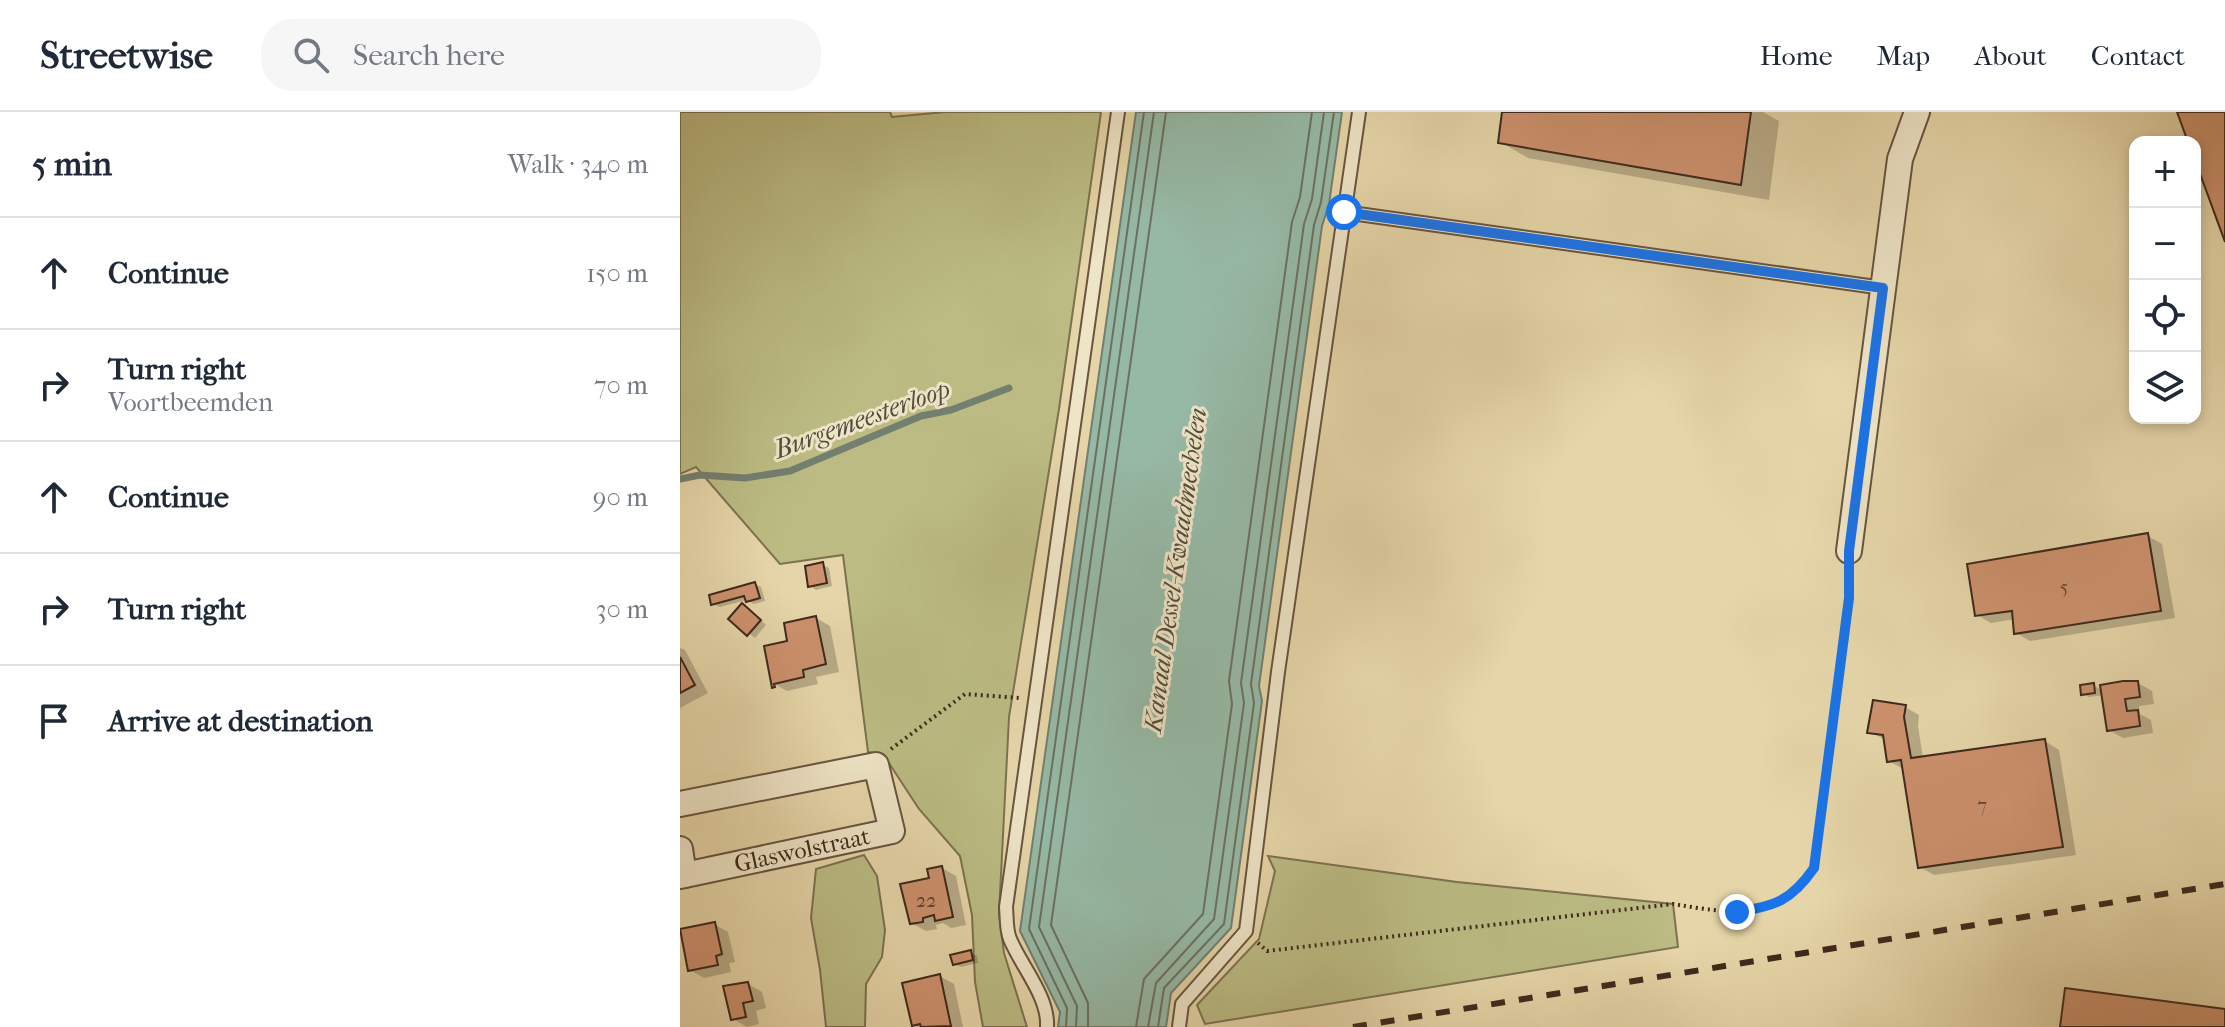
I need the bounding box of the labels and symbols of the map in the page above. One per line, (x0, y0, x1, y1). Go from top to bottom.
route start (1326, 194, 1362, 230)
water label: Burgemeesterloop (768, 373, 954, 466)
water label: Kanaal Dessel-Kwaadmechelen (1137, 406, 1213, 736)
house number: 5 (2060, 576, 2068, 599)
house number: 7 (1977, 794, 1987, 817)
street label: Glaswolstraat (732, 822, 873, 878)
house number: 22 (916, 889, 936, 912)
route end (1719, 894, 1755, 930)

